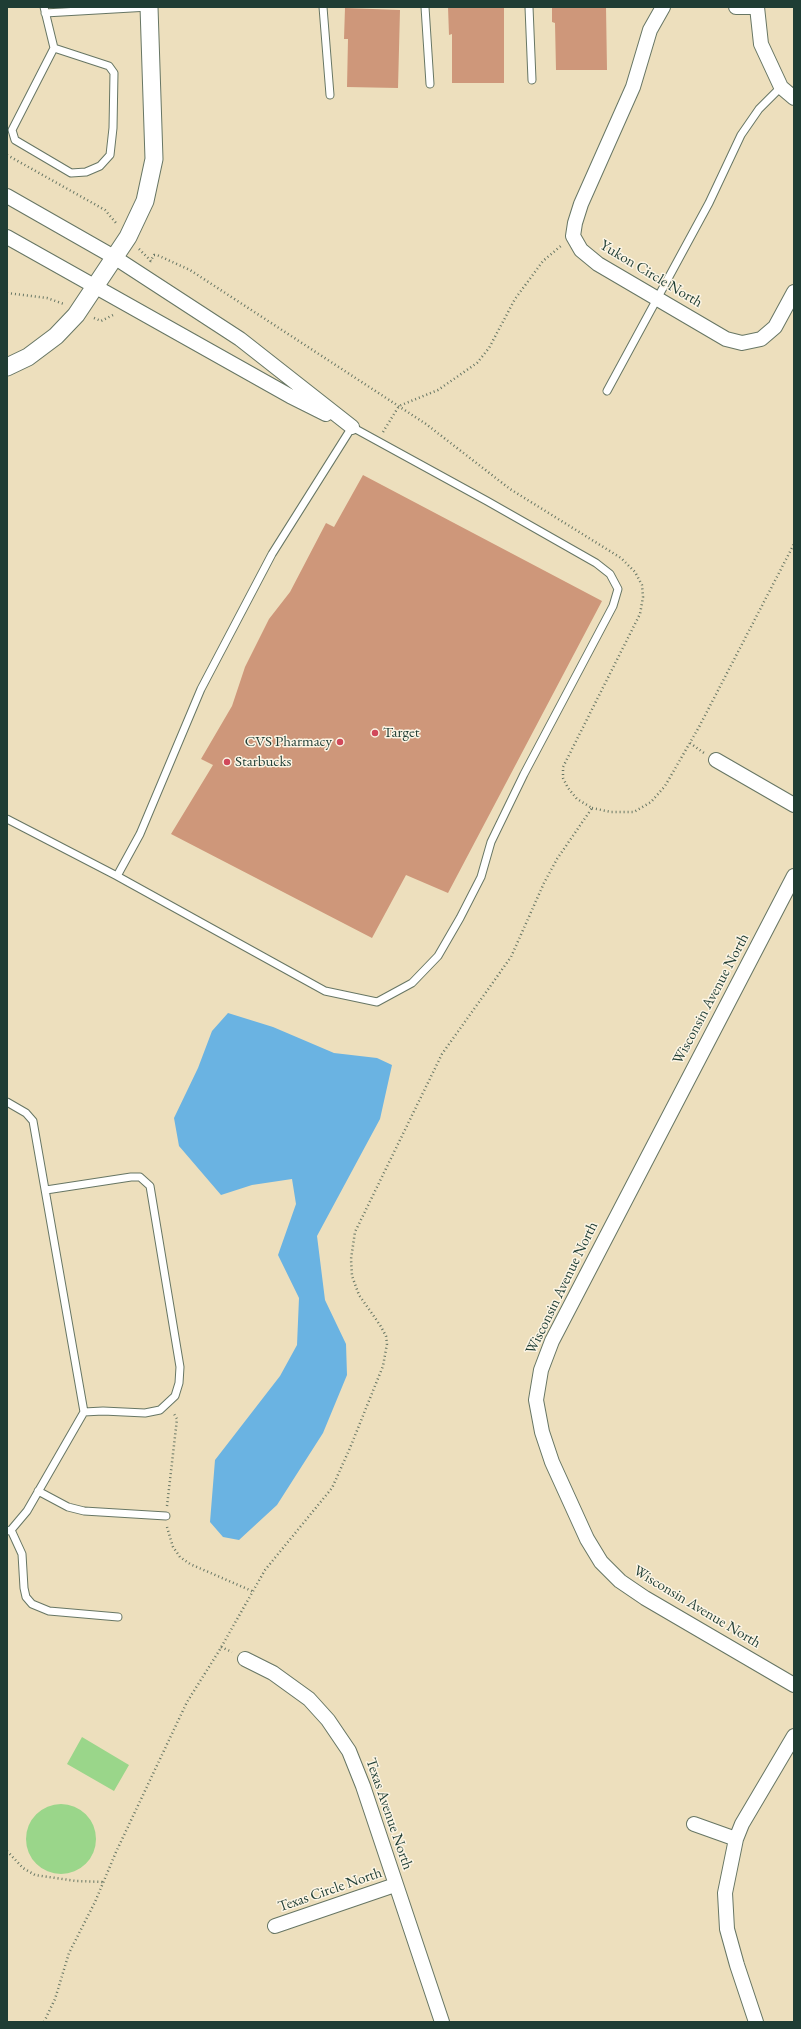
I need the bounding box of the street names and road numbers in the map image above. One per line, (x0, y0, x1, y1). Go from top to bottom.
street label: Yukon Circle North (596, 236, 706, 312)
street label: Wisconsin Avenue North (669, 931, 753, 1067)
street label: Wisconsin Avenue North (522, 1219, 602, 1357)
street label: Wisconsin Avenue North (630, 1562, 764, 1652)
street label: Texas Avenue North (361, 1756, 417, 1872)
street label: Texas Circle North (276, 1864, 384, 1916)

